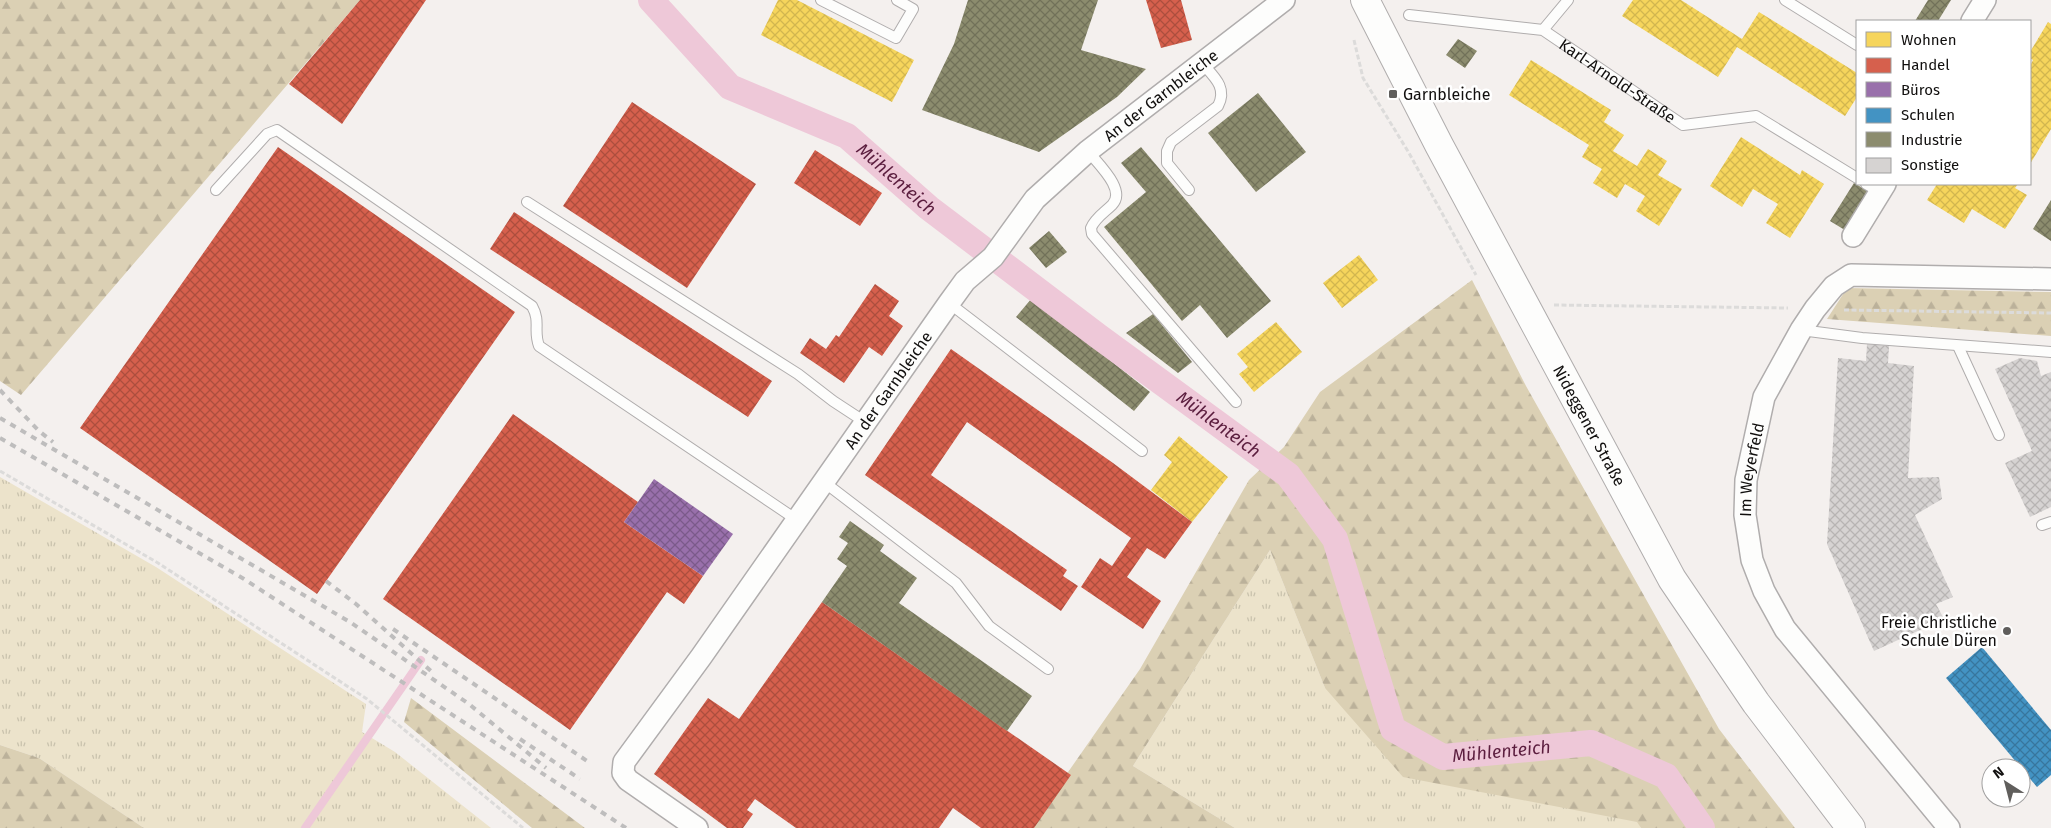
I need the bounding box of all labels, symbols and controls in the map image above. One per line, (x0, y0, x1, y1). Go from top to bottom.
legend (1856, 20, 2031, 185)
text: Wohnen (1901, 31, 1957, 49)
street label: Karl-Arnold-Straße (1556, 35, 1679, 127)
street label: An der Garnbleiche (1100, 45, 1222, 145)
text: Handel (1901, 56, 1950, 74)
text: Büros (1901, 81, 1940, 99)
place label: Garnbleiche (1403, 85, 1490, 104)
marker: Garnbleiche (1387, 88, 1399, 100)
text: Schulen (1901, 106, 1955, 124)
text: Industrie (1901, 131, 1963, 149)
water label: Mühlenteich (852, 138, 940, 220)
text: Sonstige (1901, 156, 1959, 174)
street label: An der Garnbleiche (840, 328, 936, 452)
street label: Nideggener Straße (1549, 362, 1630, 489)
water label: Mühlenteich (1172, 386, 1265, 462)
street label: Im Weyerfeld (1735, 421, 1768, 517)
place label: Freie Christliche Schule Düren (1881, 613, 1997, 650)
marker: Freie Christliche Schule Düren (2001, 625, 2013, 637)
water label: Mühlenteich (1451, 736, 1552, 767)
north arrow (1981, 758, 2031, 808)
text: N (1990, 763, 2007, 782)

